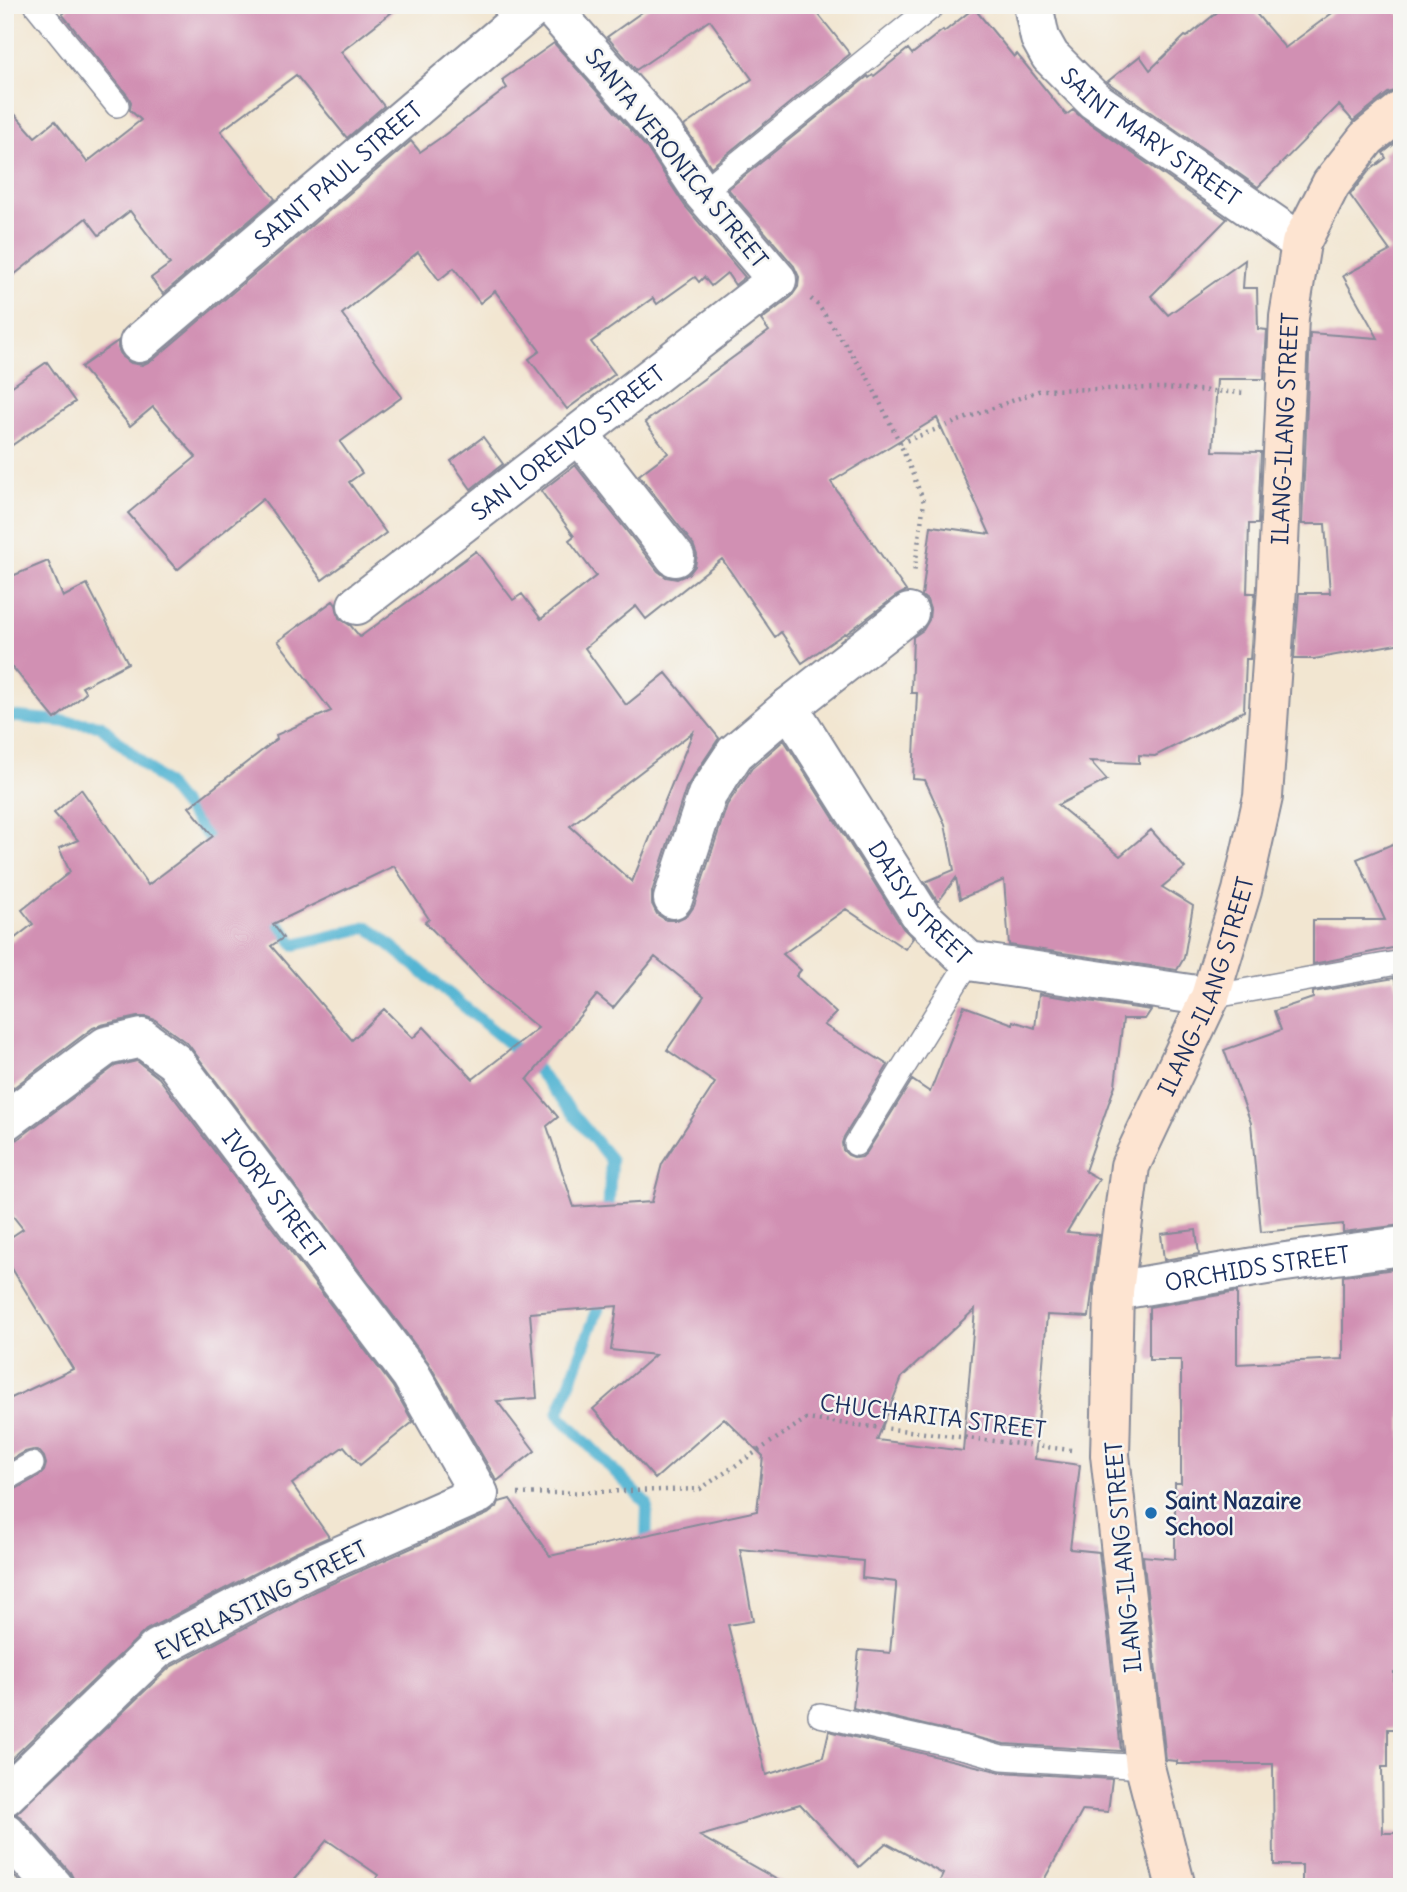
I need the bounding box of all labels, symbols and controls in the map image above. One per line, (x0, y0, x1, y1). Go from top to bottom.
street label: SANTA VERONICA STREET (579, 42, 775, 274)
street label: SAINT MARY STREET (1055, 61, 1246, 212)
street label: SAINT PAUL STREET (248, 95, 428, 253)
street label: ILANG-ILANG STREET (1264, 312, 1304, 545)
street label: SAN LORENZO STREET (465, 358, 670, 526)
street label: DAISY STREET (863, 835, 978, 970)
street label: ILANG-ILANG STREET (1151, 874, 1259, 1100)
street label: IVORY STREET (216, 1123, 332, 1263)
street label: ORCHIDS STREET (1162, 1239, 1351, 1297)
street label: CHUCHARITA STREET (818, 1388, 1048, 1444)
street label: ILANG-ILANG STREET (1098, 1440, 1148, 1674)
place label: Saint Nazaire School (1165, 1486, 1301, 1541)
marker: Saint Nazaire School (1143, 1505, 1159, 1521)
street label: EVERLASTING STREET (150, 1534, 372, 1666)

